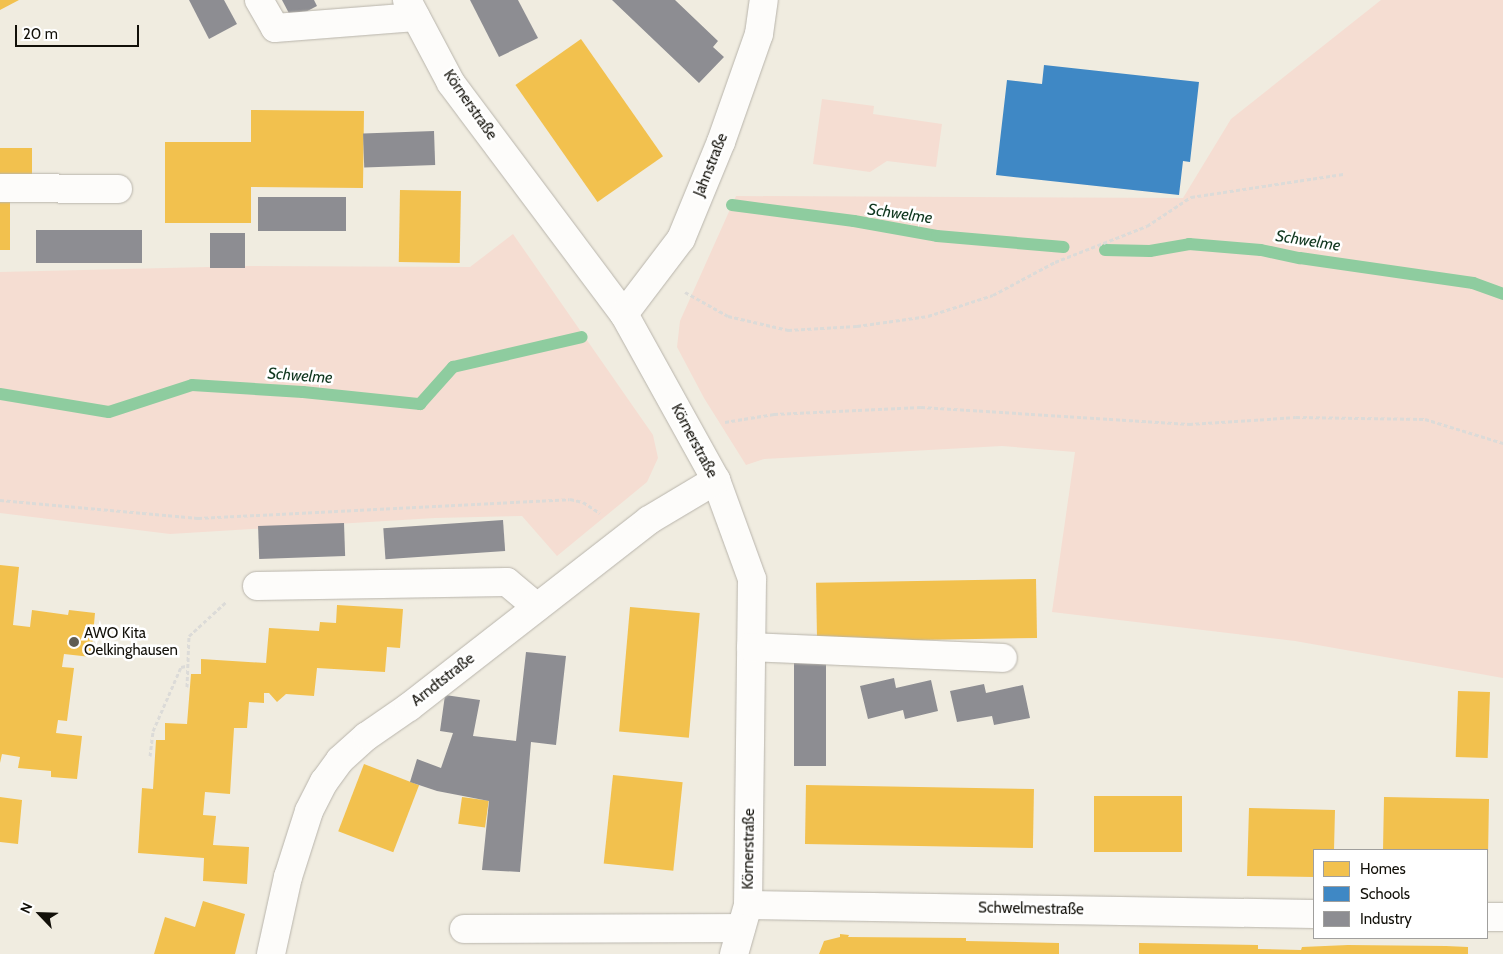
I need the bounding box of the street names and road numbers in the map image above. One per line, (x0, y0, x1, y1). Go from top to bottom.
street label: Körnerstraße (439, 67, 501, 143)
street label: Jahnstraße (690, 131, 732, 199)
street label: Körnerstraße (667, 401, 721, 481)
street label: Arndtstraße (408, 650, 478, 710)
street label: Körnerstraße (739, 808, 759, 890)
street label: Schwelmestraße (978, 899, 1084, 919)

